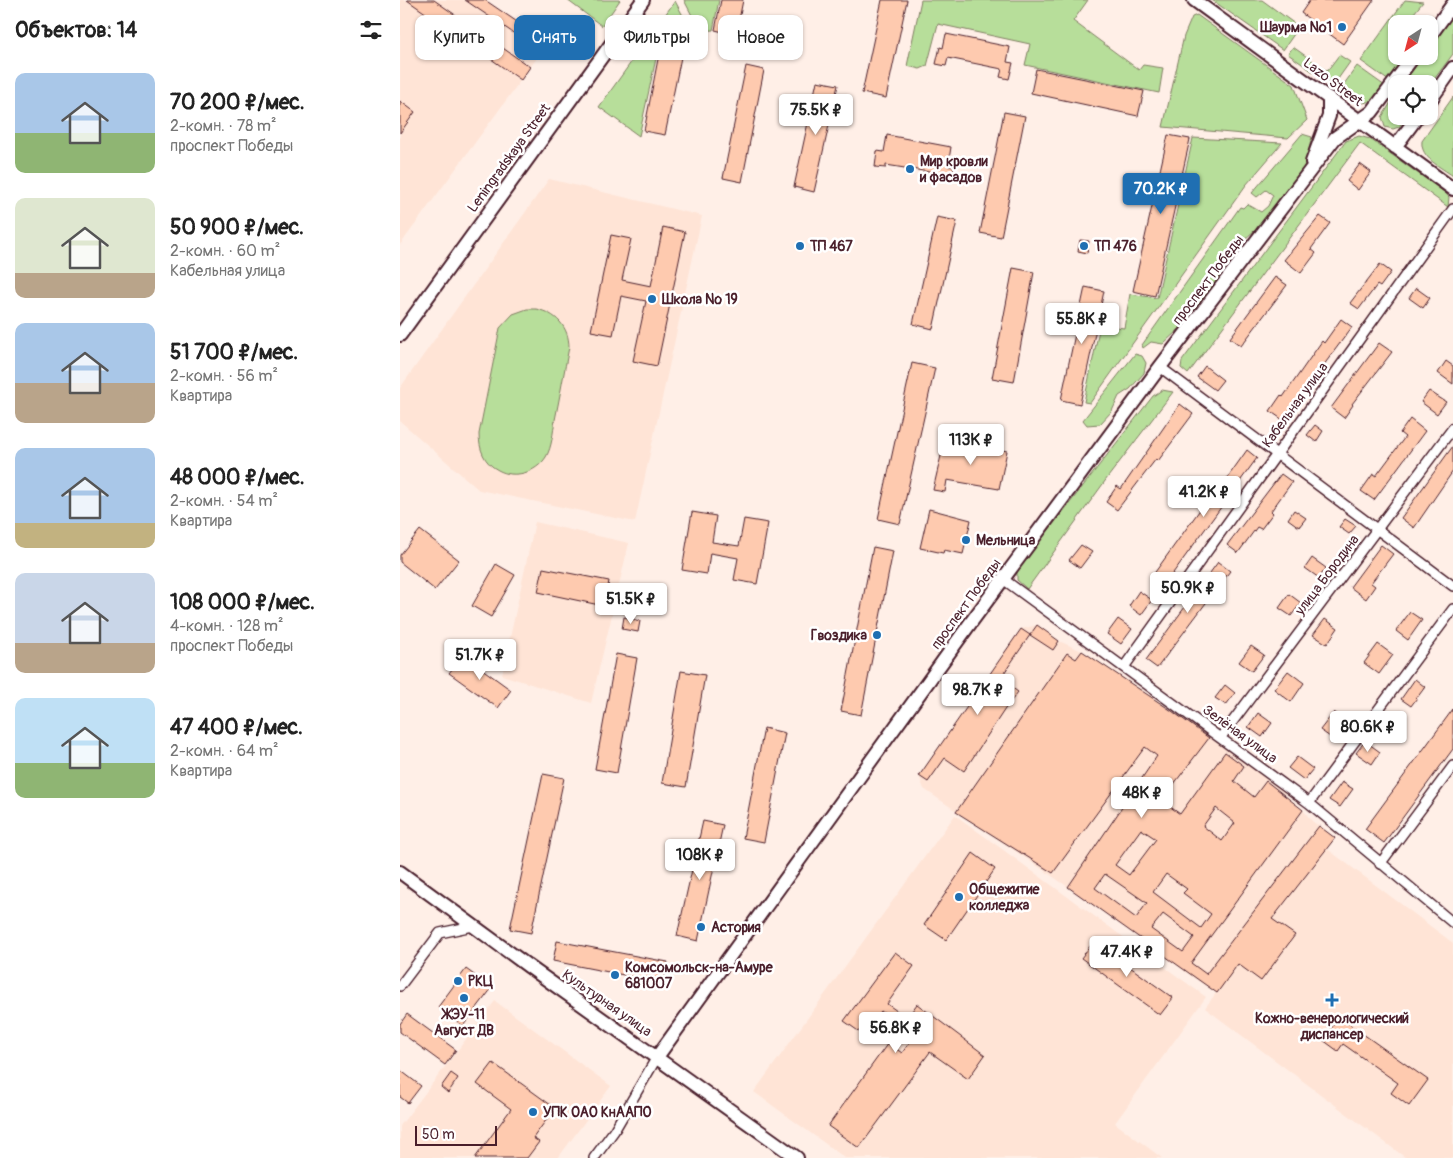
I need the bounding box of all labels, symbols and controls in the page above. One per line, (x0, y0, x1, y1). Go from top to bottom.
chip: Купить (415, 15, 504, 60)
chip: Снять (514, 15, 595, 60)
chip: Фильтры (605, 15, 708, 60)
chip: Новое (718, 15, 803, 60)
north arrow (1388, 15, 1438, 65)
map controls (1388, 15, 1438, 125)
icon: filters (357, 16, 385, 44)
text: Объектов: 14 (15, 17, 137, 44)
place label: Шаурма №1 (1259, 19, 1332, 36)
marker: Шаурма №1 (1336, 21, 1348, 33)
street label: Lazo Street (1300, 54, 1366, 110)
button: locate (1388, 75, 1438, 125)
text: 70 200 ₽/мес. (170, 89, 305, 116)
icon: home (55, 93, 115, 153)
pin: 75.5K ₽ (770, 94, 862, 136)
street label: Leningradskaya Street (464, 100, 554, 216)
text: 75.5K ₽ (790, 100, 842, 120)
text: 2-комн. · 78 m² (170, 116, 276, 136)
text: проспект Победы (170, 136, 293, 156)
place label: Мир кровли и фасадов (919, 153, 989, 186)
marker: Мир кровли и фасадов (904, 163, 916, 175)
pin: 70.2K ₽ (1115, 172, 1207, 215)
text: 70.2K ₽ (1134, 179, 1188, 199)
text: 50 900 ₽/мес. (170, 214, 304, 241)
icon: home (55, 218, 115, 278)
street label: проспект Победы (1169, 232, 1247, 328)
place label: ТП 467 (809, 238, 853, 255)
place label: ТП 476 (1093, 238, 1137, 255)
marker: ТП 467 (794, 240, 806, 252)
marker: ТП 476 (1078, 240, 1090, 252)
text: 2-комн. · 60 m² (170, 241, 280, 261)
text: Кабельная улица (170, 261, 285, 281)
place label: Школа № 19 (661, 291, 738, 308)
marker: Школа № 19 (646, 293, 658, 305)
pin: 55.8K ₽ (1036, 302, 1128, 345)
text: 55.8K ₽ (1056, 309, 1108, 329)
text: 51 700 ₽/мес. (170, 339, 298, 366)
icon: home (55, 343, 115, 403)
street label: Кабельная улица (1258, 359, 1332, 451)
text: 2-комн. · 56 m² (170, 366, 278, 386)
text: Квартира (170, 386, 232, 406)
pin: 113K ₽ (930, 424, 1012, 466)
text: 113K ₽ (949, 430, 993, 450)
text: 48 000 ₽/мес. (170, 464, 305, 491)
icon: home (55, 468, 115, 528)
pin: 41.2K ₽ (1158, 476, 1250, 518)
text: 41.2K ₽ (1179, 482, 1229, 502)
text: 2-комн. · 54 m² (170, 491, 278, 511)
text: Квартира (170, 511, 232, 531)
place label: Мельница (976, 532, 1036, 549)
street label: улица Бородина (1291, 532, 1363, 619)
marker: Мельница (960, 534, 972, 546)
street label: проспект Победы (927, 555, 1005, 653)
pin: 50.9K ₽ (1142, 572, 1234, 614)
text: 50.9K ₽ (1161, 578, 1215, 598)
pin: 51.5K ₽ (585, 582, 677, 625)
text: 108 000 ₽/мес. (170, 589, 315, 616)
text: 51.5K ₽ (606, 589, 656, 609)
icon: home (55, 593, 115, 653)
text: 4-комн. · 128 m² (170, 616, 284, 636)
place label: Гвоздика (811, 627, 867, 644)
marker: Гвоздика (871, 629, 883, 641)
text: проспект Победы (170, 636, 293, 656)
pin: 51.7K ₽ (434, 638, 526, 681)
text: 51.7K ₽ (455, 645, 505, 665)
pin: 98.7K ₽ (932, 674, 1024, 716)
text: 98.7K ₽ (953, 680, 1004, 700)
street label: Зелёная улица (1199, 701, 1281, 767)
pin: 80.6K ₽ (1322, 710, 1414, 753)
text: 47 400 ₽/мес. (170, 714, 303, 741)
text: 80.6K ₽ (1341, 717, 1395, 737)
icon: home (55, 718, 115, 778)
text: 2-комн. · 64 m² (170, 741, 279, 761)
text: Квартира (170, 761, 232, 781)
pin: 48K ₽ (1107, 776, 1177, 819)
text: 48K ₽ (1122, 783, 1162, 803)
pin: 108K ₽ (659, 838, 741, 881)
text: 108K ₽ (676, 845, 724, 865)
place label: Общежитие колледжа (969, 881, 1041, 914)
marker: Общежитие колледжа (953, 891, 965, 903)
place label: Астория (711, 919, 761, 936)
marker: Астория (695, 921, 707, 933)
pin: 47.4K ₽ (1081, 936, 1173, 978)
text: 47.4K ₽ (1100, 942, 1154, 962)
place label: Комсомольск-на-Амуре 681007 (625, 959, 774, 992)
street label: Культурная улица (559, 966, 655, 1040)
marker: Комсомольск-на-Амуре 681007 (609, 969, 621, 981)
place label: РКЦ (468, 973, 493, 990)
marker: РКЦ (452, 975, 464, 987)
marker: ЖЭУ-11 Август ДВ (458, 992, 470, 1004)
marker: Кожно-венерологический диспансер (1325, 993, 1339, 1007)
place label: ЖЭУ-11 Август ДВ (434, 1006, 494, 1039)
place label: Кожно-венерологический диспансер (1255, 1010, 1409, 1043)
pin: 56.8K ₽ (850, 1012, 942, 1054)
text: 56.8K ₽ (870, 1018, 922, 1038)
place label: УПК ОАО КнААПО (543, 1104, 651, 1121)
marker: УПК ОАО КнААПО (527, 1106, 539, 1118)
scale bar (415, 1123, 498, 1146)
text: 50 m (422, 1126, 455, 1143)

